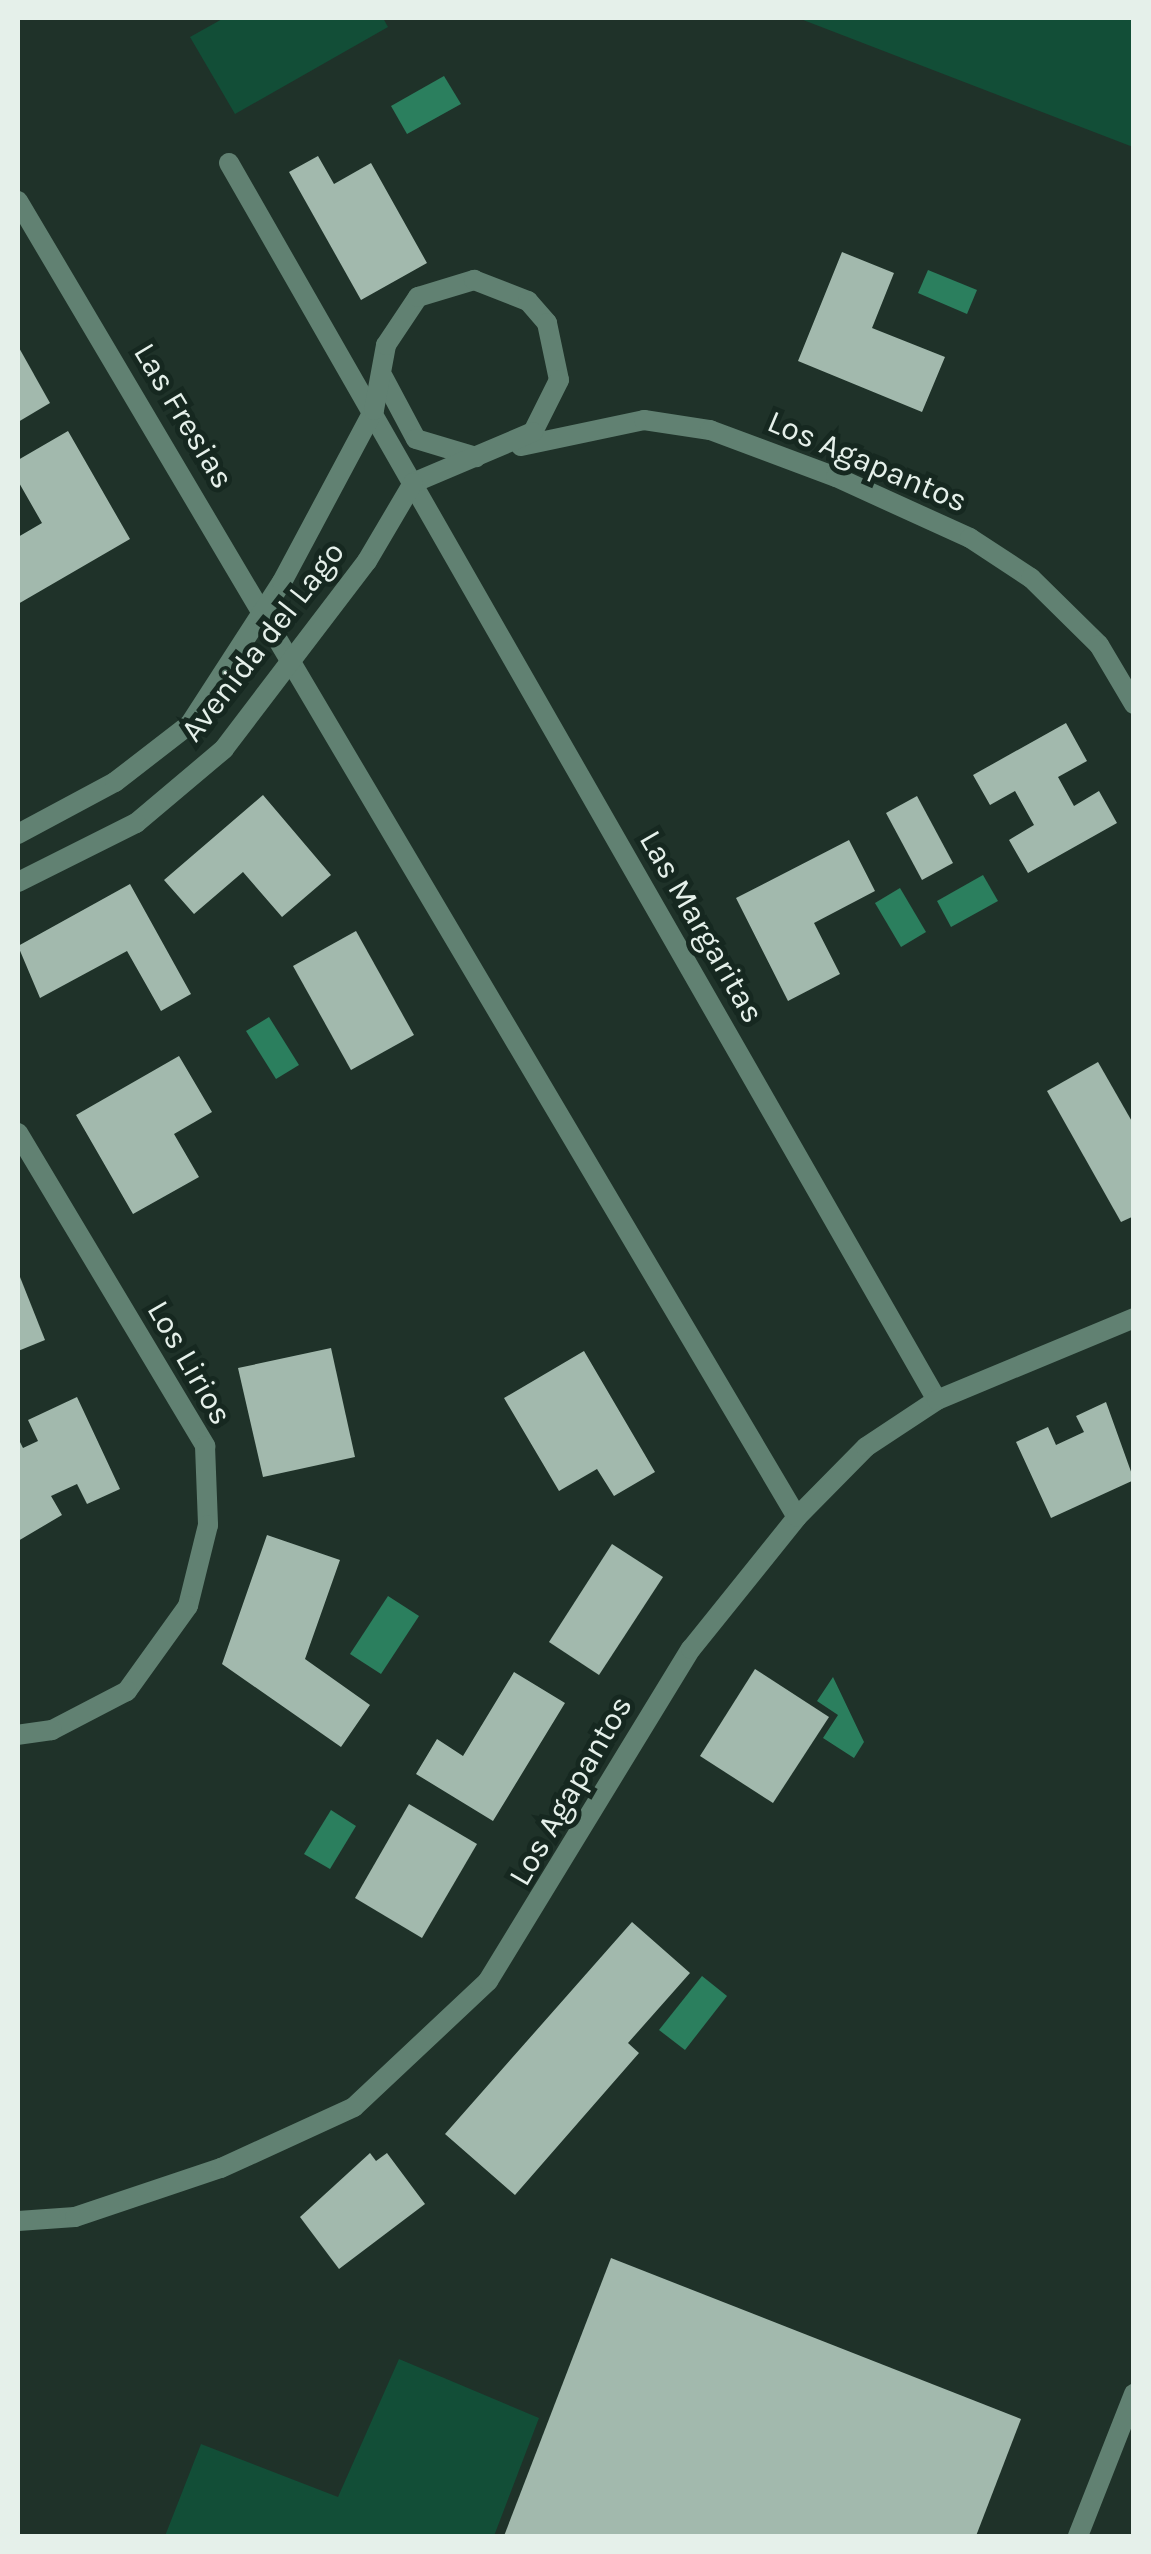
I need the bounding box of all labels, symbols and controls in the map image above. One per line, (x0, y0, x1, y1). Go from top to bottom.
street label: Las Fresias (125, 336, 241, 496)
street label: Los Agapantos (762, 403, 972, 521)
street label: Avenida del Lago (173, 534, 353, 750)
street label: Las Margaritas (630, 824, 772, 1030)
street label: Los Lirios (138, 1294, 240, 1432)
street label: Los Agapantos (501, 1689, 641, 1893)

